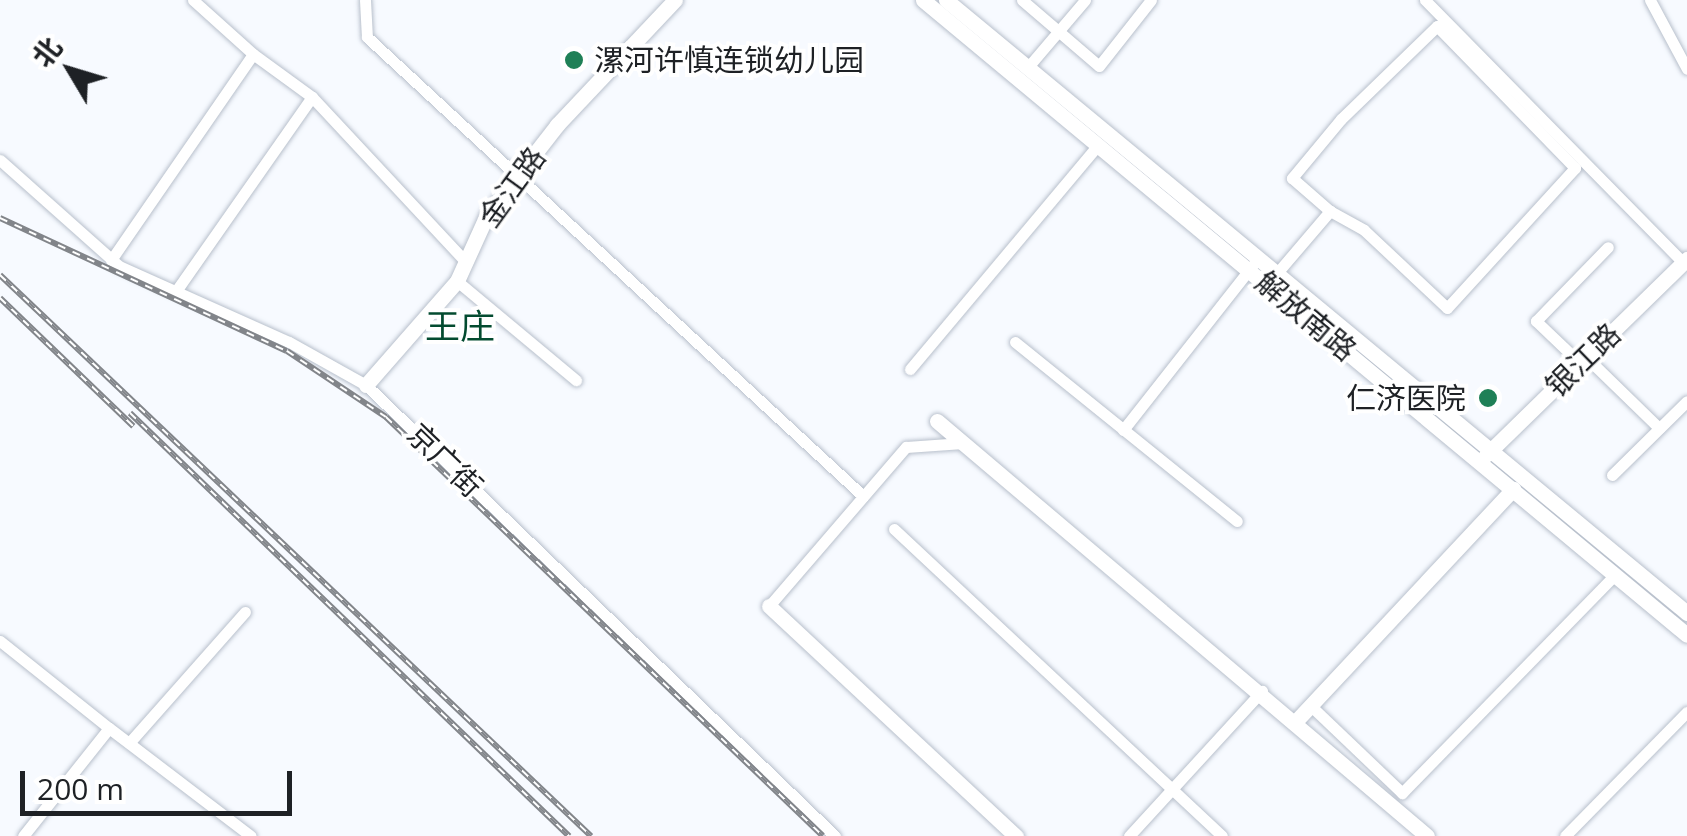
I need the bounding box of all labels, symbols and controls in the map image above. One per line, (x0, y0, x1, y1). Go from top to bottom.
north arrow (20, 20, 120, 120)
text: 北 (23, 29, 70, 74)
place label: 漯河许慎连锁幼儿园 (594, 42, 864, 78)
marker: 漯河许慎连锁幼儿园 (563, 49, 585, 71)
street label: 金江路 (471, 140, 553, 234)
street label: 解放南路 (1248, 264, 1364, 368)
district label: 王庄 (425, 305, 495, 347)
street label: 银江路 (1538, 316, 1628, 404)
place label: 仁济医院 (1346, 380, 1466, 416)
marker: 仁济医院 (1475, 385, 1501, 411)
street label: 京广街 (400, 416, 490, 504)
scale bar (25, 751, 298, 813)
text: 200 m (37, 768, 124, 809)

